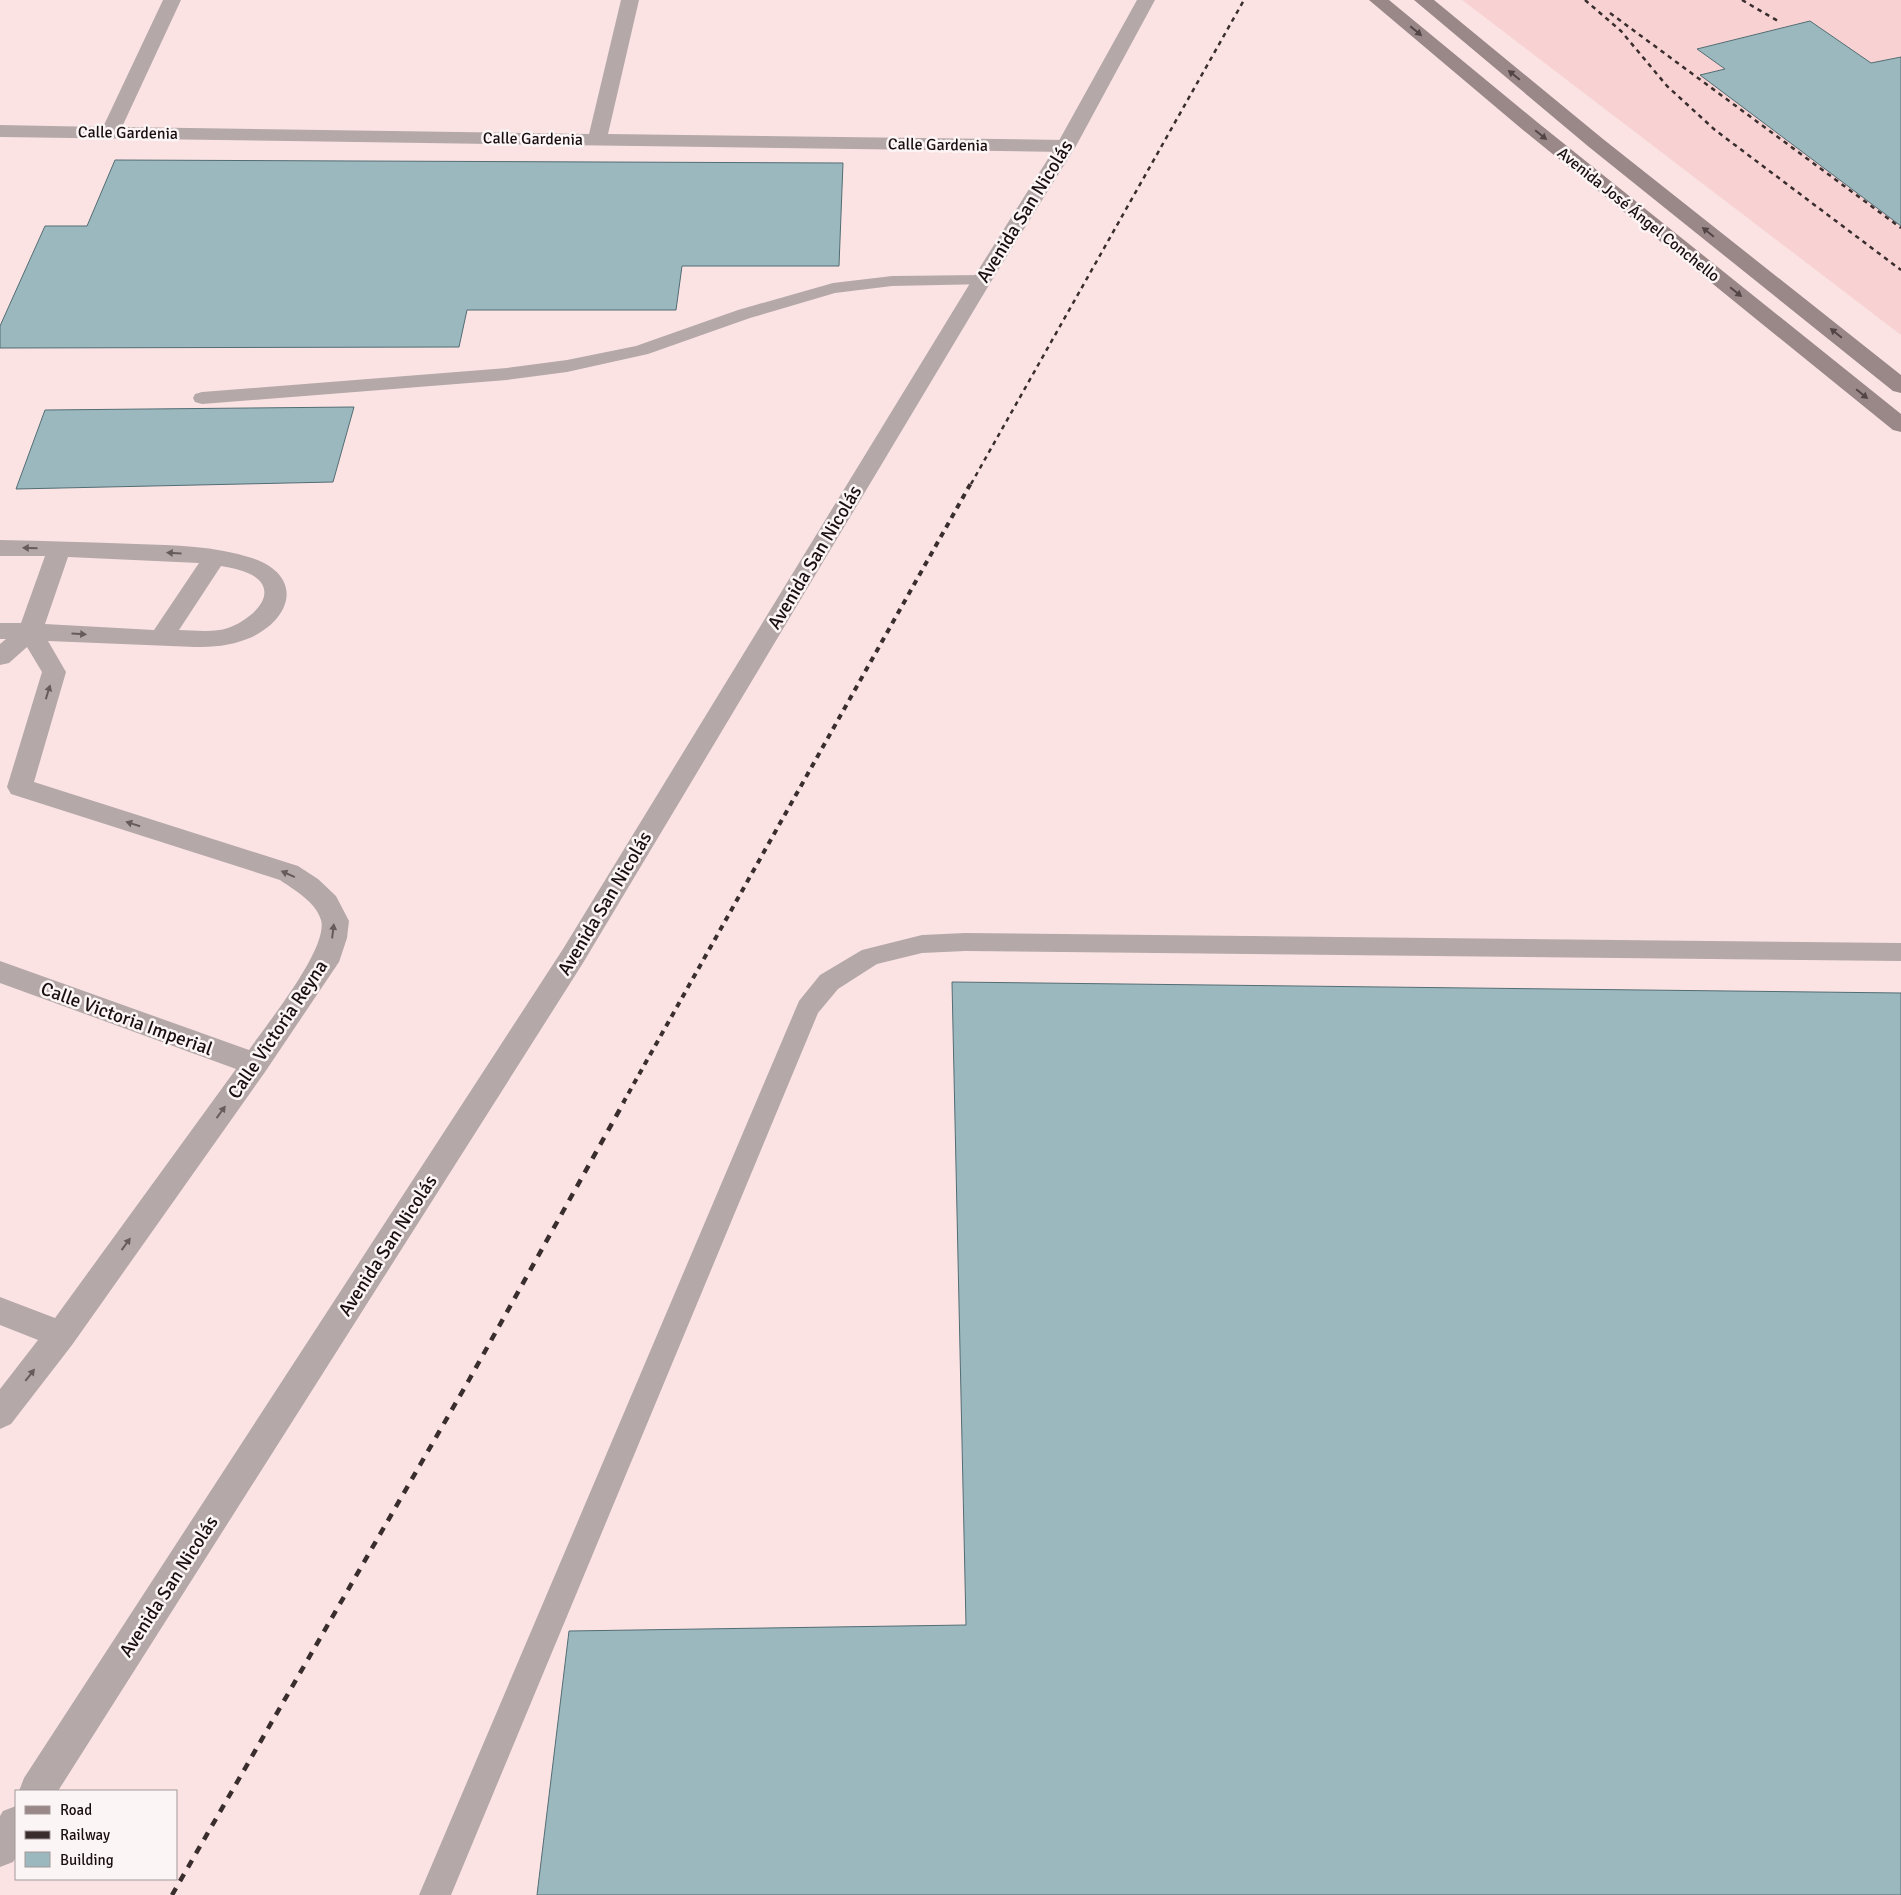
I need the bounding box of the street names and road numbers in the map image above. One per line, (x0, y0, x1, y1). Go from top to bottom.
street label: Calle Gardenia (78, 122, 178, 144)
street label: Calle Gardenia (483, 128, 583, 150)
street label: Calle Gardenia (888, 134, 988, 156)
street label: Avenida San Nicolás (971, 136, 1078, 287)
street label: Avenida José Ángel Conchello (1553, 143, 1724, 286)
street label: Avenida San Nicolás (762, 481, 867, 634)
street label: Avenida San Nicolás (552, 827, 657, 980)
street label: Calle Victoria Reyna (222, 956, 333, 1104)
street label: Calle Victoria Imperial (37, 977, 216, 1061)
street label: Avenida San Nicolás (333, 1170, 442, 1321)
street label: Avenida San Nicolás (114, 1511, 223, 1662)

